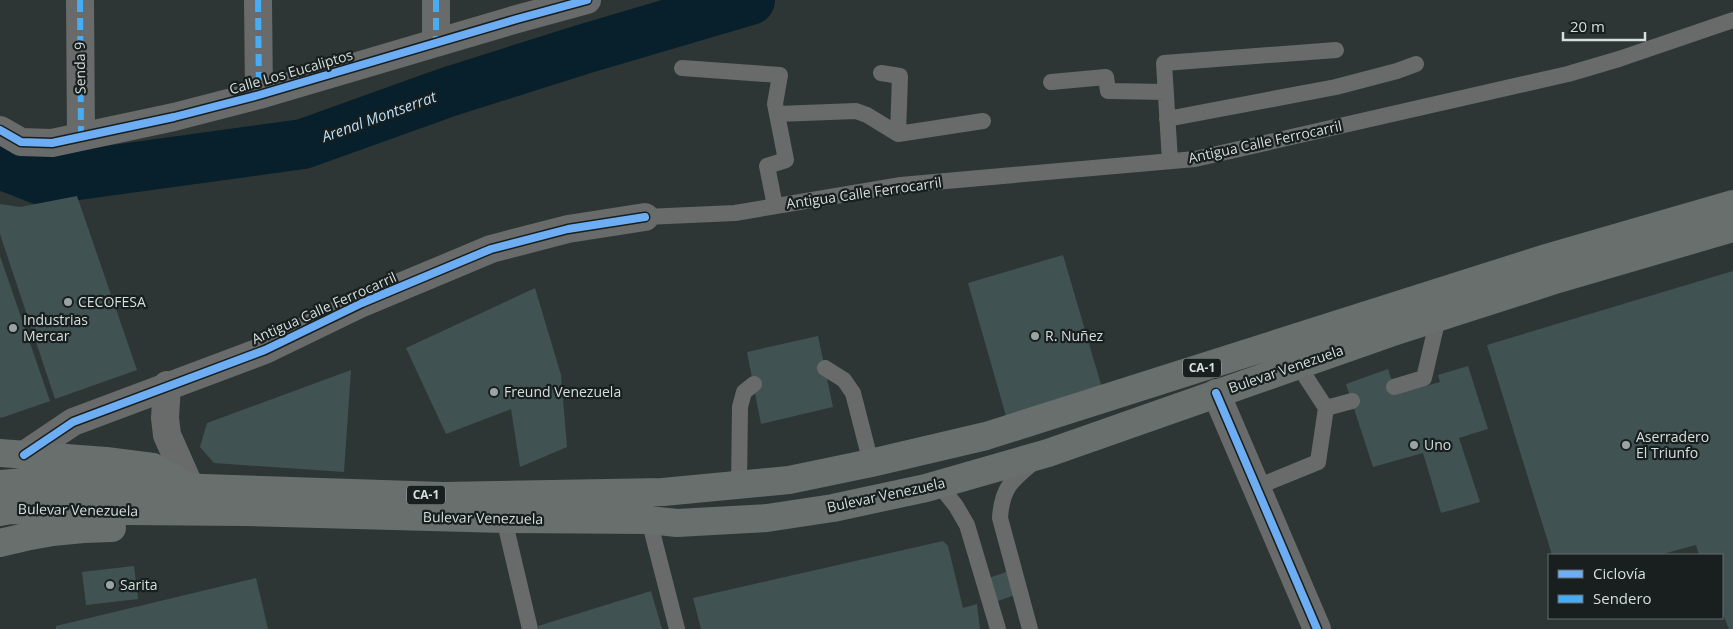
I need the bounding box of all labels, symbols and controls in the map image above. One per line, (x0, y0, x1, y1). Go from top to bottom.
scale bar (1563, 10, 1646, 42)
text: 20 m (1570, 16, 1605, 36)
street label: Senda 9 (70, 42, 89, 94)
street label: Calle Los Eucaliptos (227, 45, 355, 98)
water label: Arenal Montserrat (318, 86, 440, 146)
street label: Antigua Calle Ferrocarril (1186, 116, 1344, 167)
street label: Antigua Calle Ferrocarril (785, 172, 943, 213)
street label: Antigua Calle Ferrocarril (248, 267, 399, 348)
place label: CECOFESA (78, 292, 146, 311)
marker: CECOFESA (62, 296, 74, 308)
place label: Industrias Mercar (23, 310, 88, 345)
marker: Industrias Mercar (7, 322, 19, 334)
place label: R. Nuñez (1045, 326, 1104, 345)
marker: R. Nuñez (1029, 330, 1041, 342)
street label: Bulevar Venezuela (1226, 340, 1346, 397)
road number: CA-1 (1183, 358, 1221, 378)
place label: Freund Venezuela (504, 382, 621, 401)
marker: Freund Venezuela (488, 386, 500, 398)
place label: Aserradero El Triunfo (1636, 427, 1709, 462)
place label: Uno (1424, 435, 1451, 454)
marker: Uno (1408, 439, 1420, 451)
marker: Aserradero El Triunfo (1620, 439, 1632, 451)
street label: Bulevar Venezuela (825, 473, 947, 516)
road number: CA-1 (407, 486, 445, 504)
street label: Bulevar Venezuela (18, 499, 138, 520)
street label: Bulevar Venezuela (423, 507, 543, 528)
legend (1548, 554, 1723, 619)
text: Ciclovía (1593, 563, 1646, 583)
place label: Sarita (120, 575, 157, 594)
marker: Sarita (104, 579, 116, 591)
text: Sendero (1593, 588, 1652, 608)

